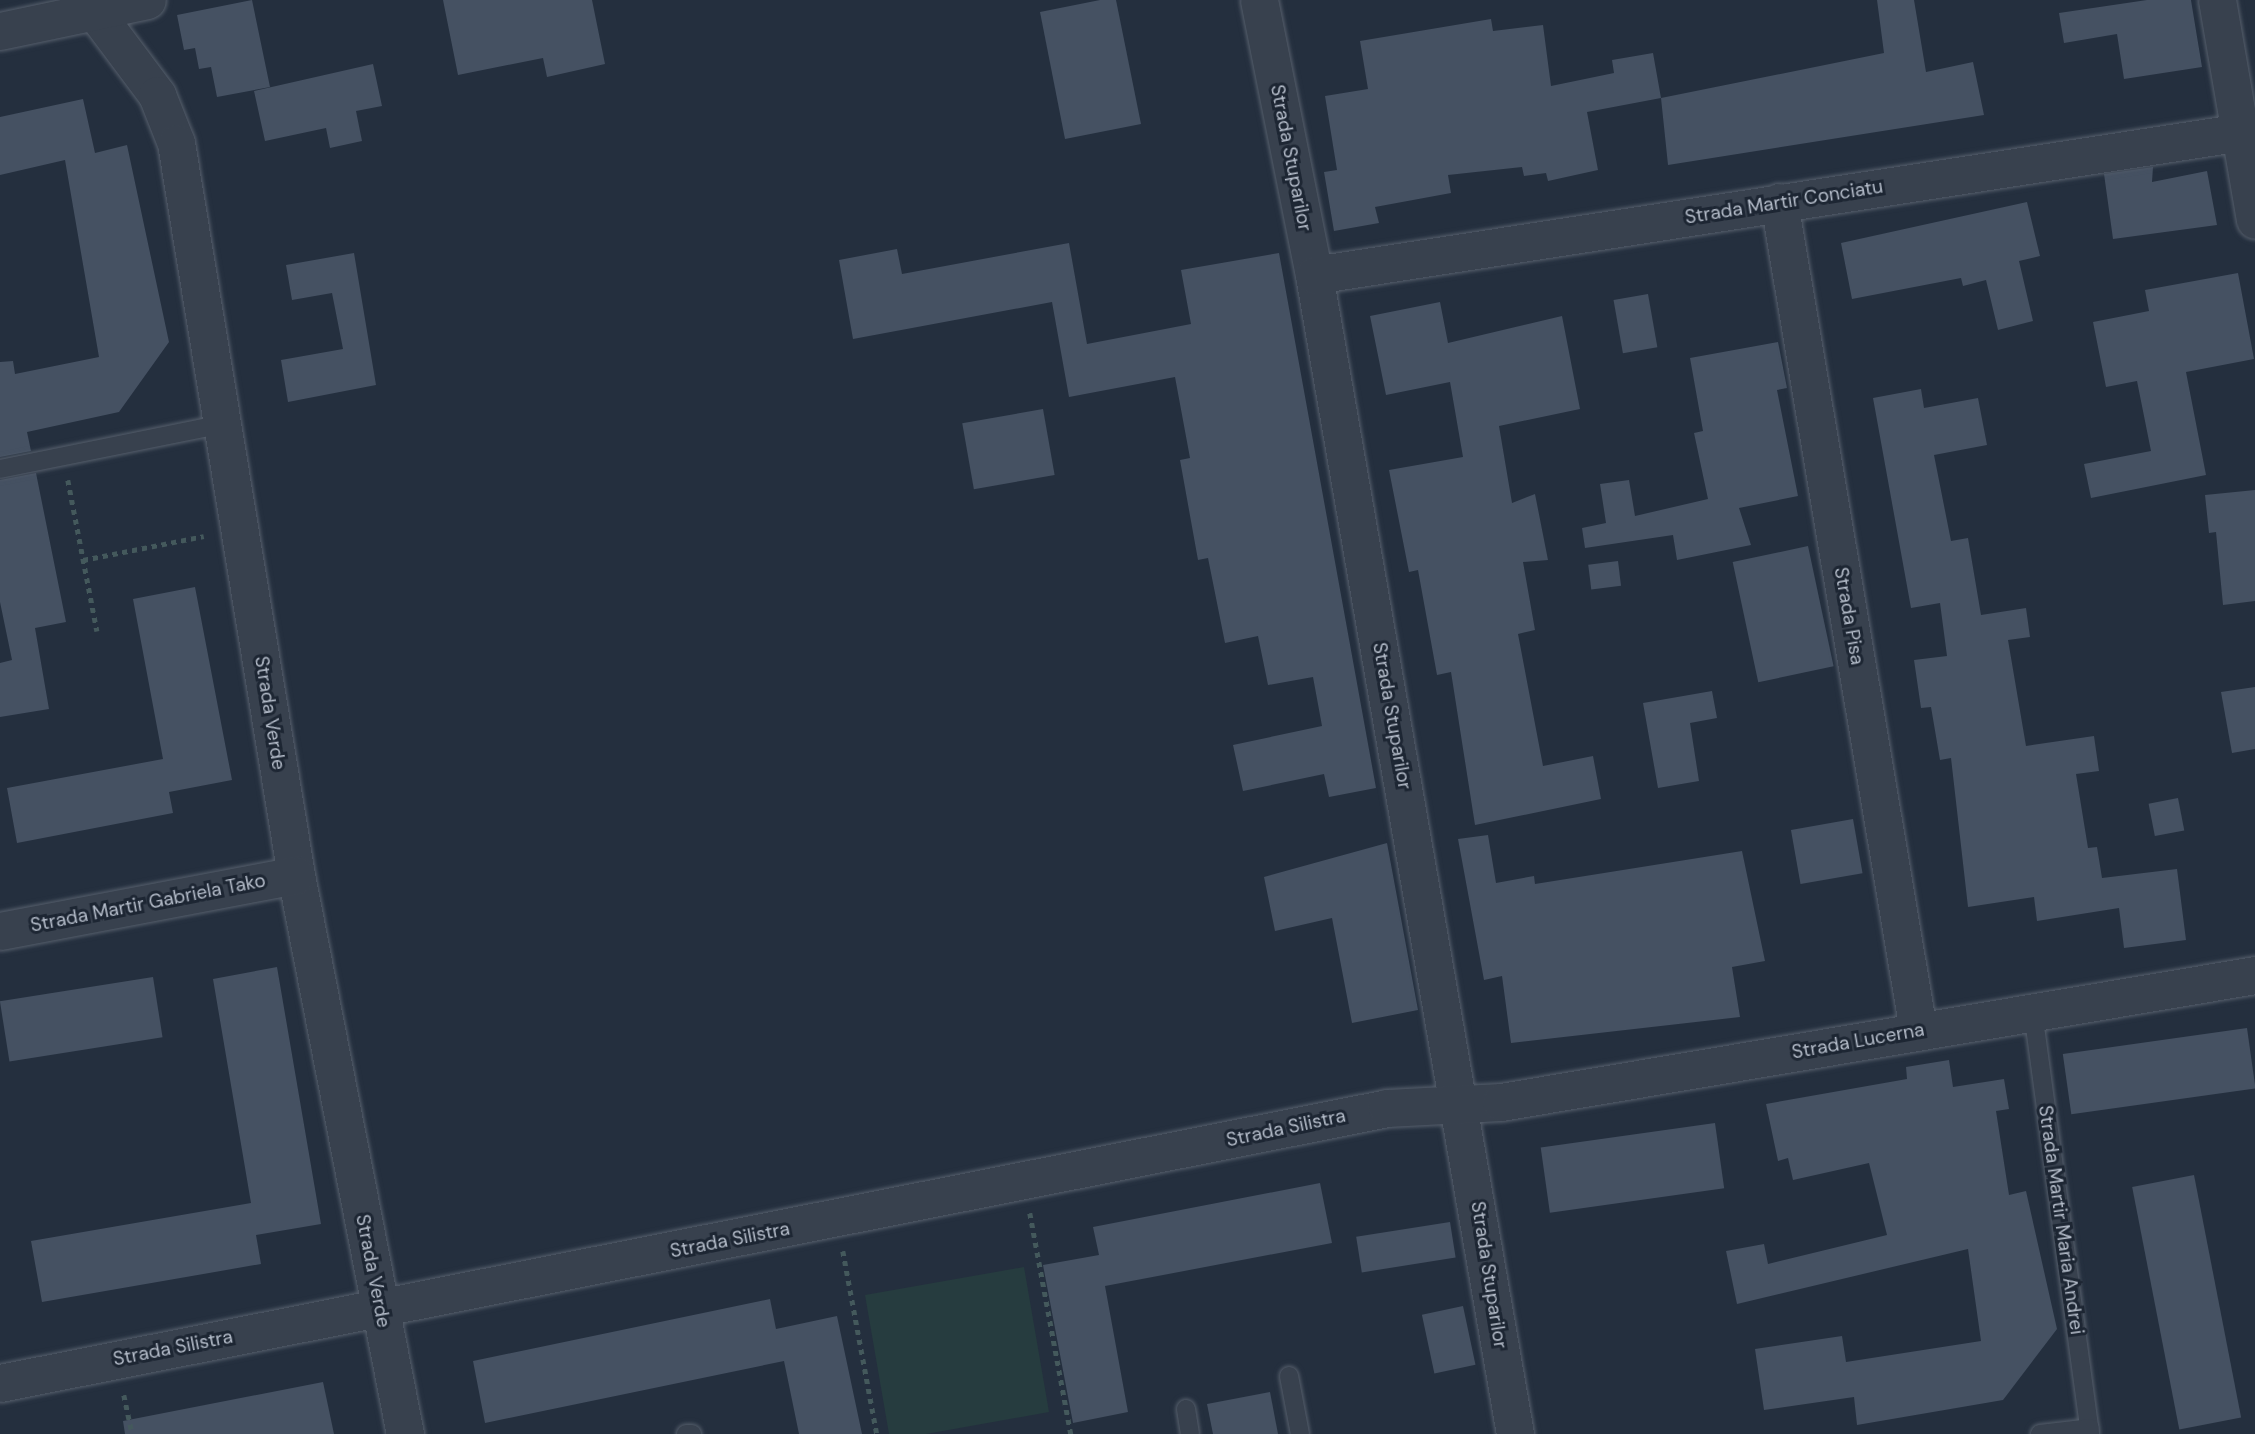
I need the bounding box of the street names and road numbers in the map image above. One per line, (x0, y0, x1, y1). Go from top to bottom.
street label: Strada Stuparilor (1266, 83, 1316, 233)
street label: Strada Martir Conciatu (1683, 175, 1885, 229)
street label: Strada Pisa (1829, 565, 1869, 667)
street label: Strada Stuparilor (1368, 641, 1416, 791)
street label: Strada Verde (250, 655, 290, 771)
street label: Strada Martir Gabriela Tako (29, 869, 267, 937)
street label: Strada Lucerna (1790, 1018, 1926, 1064)
street label: Strada Silistra (1224, 1104, 1348, 1152)
street label: Strada Martir Maria Andrei (2034, 1104, 2088, 1336)
street label: Strada Stuparilor (1466, 1200, 1512, 1350)
street label: Strada Verde (351, 1212, 395, 1330)
street label: Strada Silistra (668, 1217, 792, 1263)
street label: Strada Silistra (111, 1325, 235, 1371)

